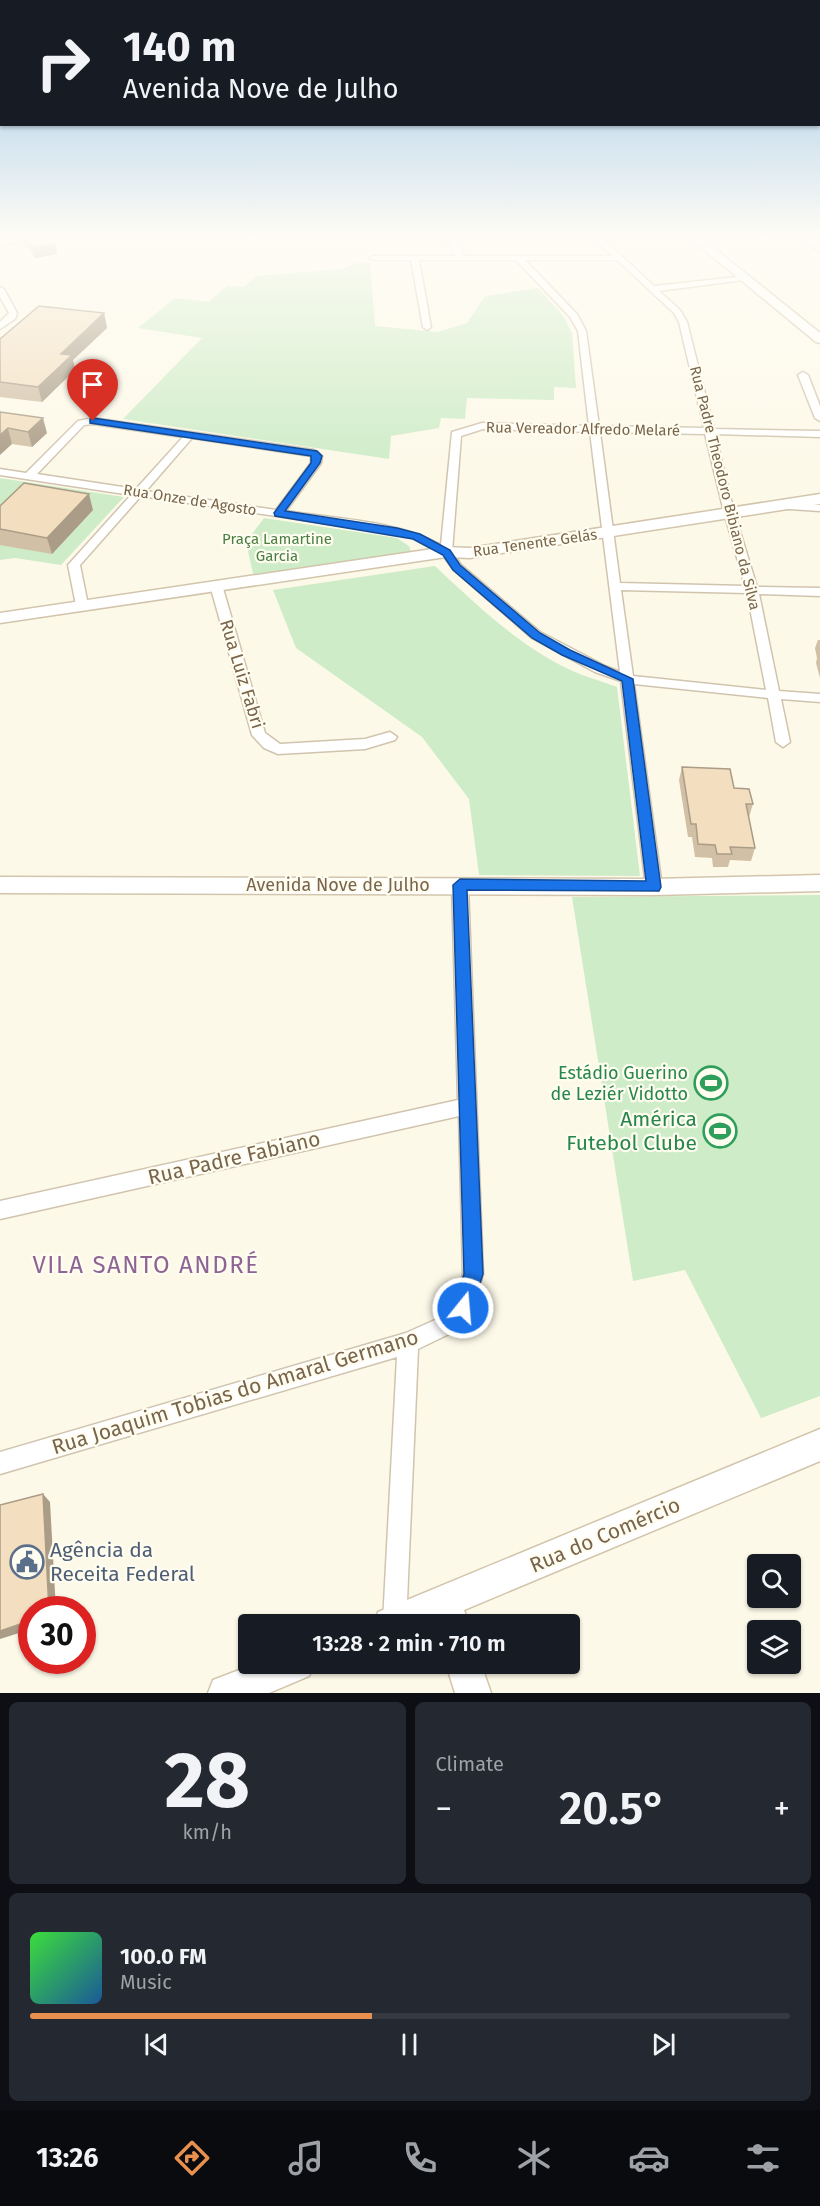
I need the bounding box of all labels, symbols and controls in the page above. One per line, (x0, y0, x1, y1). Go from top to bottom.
text: 140 m (123, 22, 236, 72)
icon: right (24, 24, 102, 102)
text: Avenida Nove de Julho (123, 73, 398, 105)
pin (67, 359, 118, 421)
street label: Rua Padre Theodoro Bibiano da Silva (686, 364, 764, 612)
icon: arrive (76, 368, 109, 401)
street label: Rua Vereador Alfredo Melaré (486, 418, 680, 440)
street label: Rua Onze de Agosto (122, 481, 258, 519)
street label: Rua Tenente Gelás (472, 525, 598, 561)
park label: Praça Lamartine Garcia (222, 530, 332, 565)
street label: Rua Luiz Fabri (215, 617, 269, 731)
street label: Avenida Nove de Julho (246, 874, 430, 896)
place label: Estádio Guerino de Leziér Vidotto (550, 1062, 688, 1105)
sports icon: Estádio Guerino de Leziér Vidotto (693, 1065, 729, 1101)
place label: América Futebol Clube (566, 1106, 697, 1156)
sports icon: América Futebol Clube (702, 1113, 738, 1149)
street label: Rua Padre Fabiano (145, 1126, 323, 1190)
district label: VILA SANTO ANDRÉ (32, 1250, 260, 1279)
position arrow (431, 1276, 495, 1340)
street label: Rua Joaquim Tobias do Amaral Germano (49, 1324, 421, 1460)
street label: Rua do Comércio (526, 1492, 684, 1578)
place label: Agência da Receita Federal (50, 1537, 195, 1587)
public building icon: Agência da Receita Federal (9, 1544, 45, 1580)
map controls (747, 1554, 801, 1674)
button: search (747, 1554, 801, 1608)
speed limit sign: 30 (18, 1596, 96, 1674)
button: layers (747, 1620, 801, 1674)
text: 13:28 · 2 min · 710 m (312, 1630, 506, 1657)
text: 28 (164, 1734, 250, 1828)
text: Climate (436, 1752, 504, 1776)
text: 20.5° (559, 1782, 666, 1836)
text: − (436, 1789, 452, 1829)
text: + (774, 1789, 790, 1829)
text: km/h (183, 1820, 232, 1844)
text: 100.0 FM (120, 1943, 206, 1970)
text: Music (120, 1970, 172, 1994)
icon: previous (140, 2028, 173, 2061)
icon: pause (393, 2028, 426, 2061)
icon: next (647, 2028, 680, 2061)
icon: directions (171, 2137, 213, 2179)
icon: music (285, 2137, 327, 2179)
icon: phone (399, 2137, 441, 2179)
icon: climate (513, 2137, 555, 2179)
icon: car (628, 2137, 670, 2179)
icon: filters (742, 2137, 784, 2179)
text: 13:26 (36, 2142, 98, 2174)

